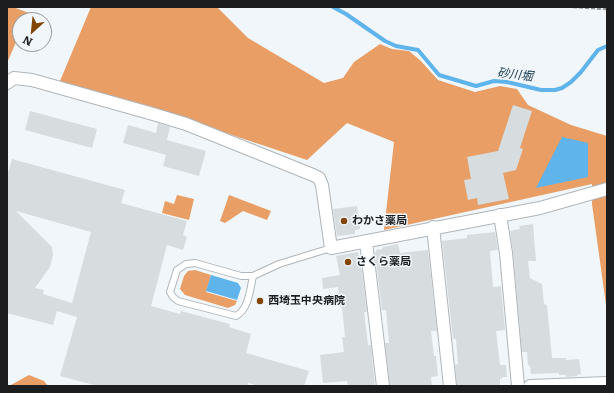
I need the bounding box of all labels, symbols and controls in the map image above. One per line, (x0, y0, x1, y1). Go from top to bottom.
north arrow (12, 12, 52, 52)
text: N (19, 33, 35, 51)
water label: 砂川堀 (496, 66, 534, 84)
place label: わかさ薬局 (352, 214, 407, 228)
marker: わかさ薬局 (339, 216, 349, 226)
place label: さくら薬局 (356, 255, 411, 269)
marker: さくら薬局 (343, 257, 353, 267)
place label: 西埼玉中央病院 (268, 294, 345, 308)
marker: 西埼玉中央病院 (255, 296, 265, 306)

